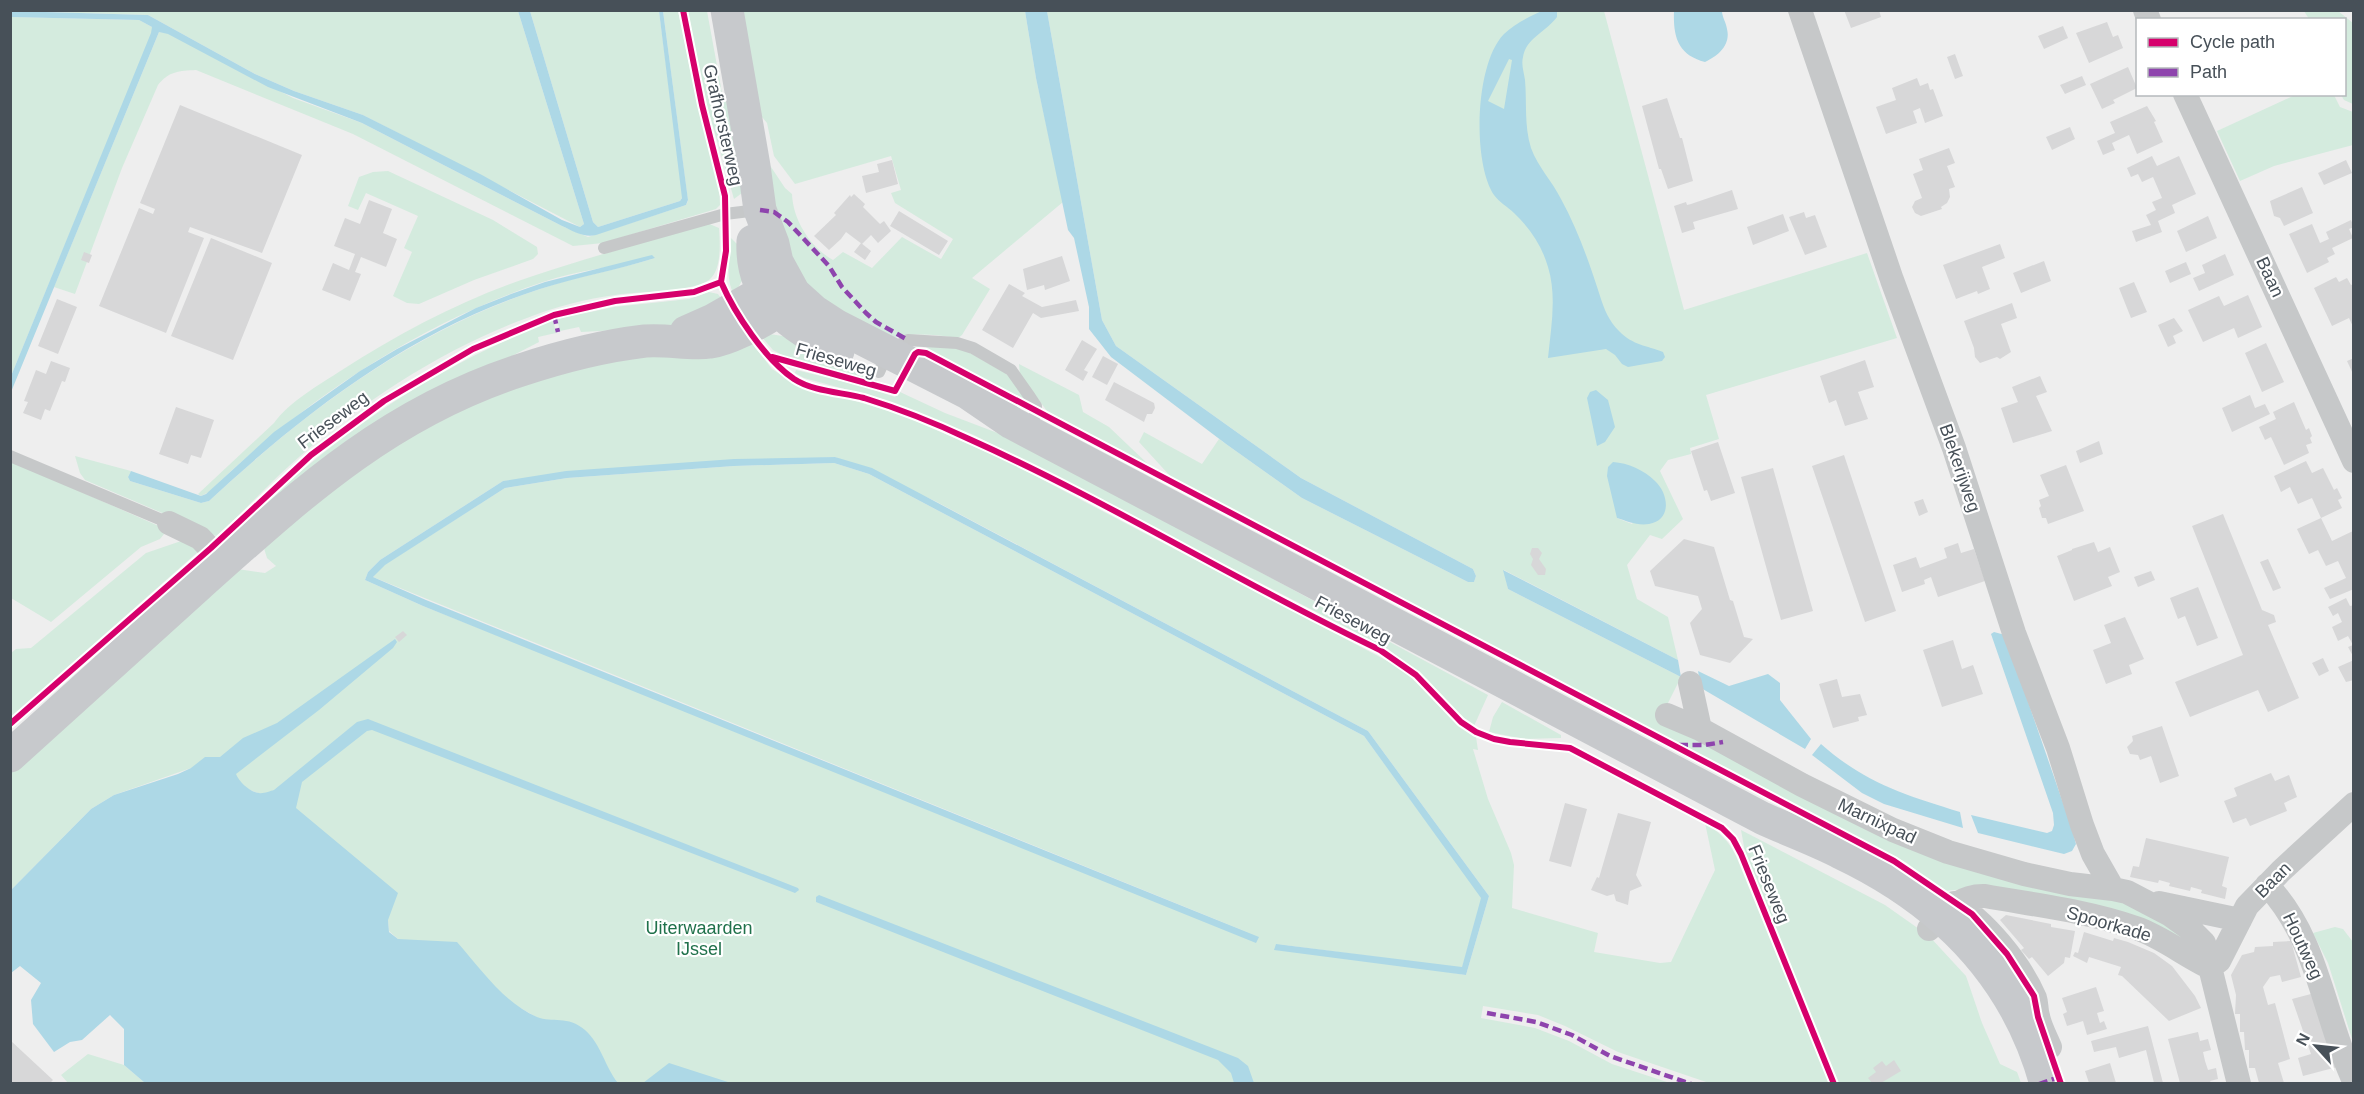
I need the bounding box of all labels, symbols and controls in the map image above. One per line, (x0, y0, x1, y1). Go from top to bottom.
legend (2136, 18, 2346, 96)
text: Cycle path (2190, 32, 2275, 52)
street label: Grafhorsterweg (699, 62, 747, 188)
text: Path (2190, 62, 2227, 82)
street label: Baan (2252, 254, 2288, 300)
street label: Frieseweg (793, 339, 879, 381)
street label: Frieseweg (294, 387, 372, 453)
street label: Blekerijweg (1936, 421, 1984, 515)
street label: Frieseweg (1312, 592, 1394, 648)
street label: Marnixpad (1835, 794, 1919, 848)
street label: Frieseweg (1744, 842, 1794, 926)
street label: Baan (2251, 858, 2295, 902)
street label: Spoorkade (2064, 902, 2154, 946)
street label: Houtweg (2279, 910, 2327, 982)
park label: Uiterwaarden IJssel (645, 918, 753, 959)
north arrow (2286, 1016, 2346, 1076)
text: N (2293, 1030, 2313, 1048)

